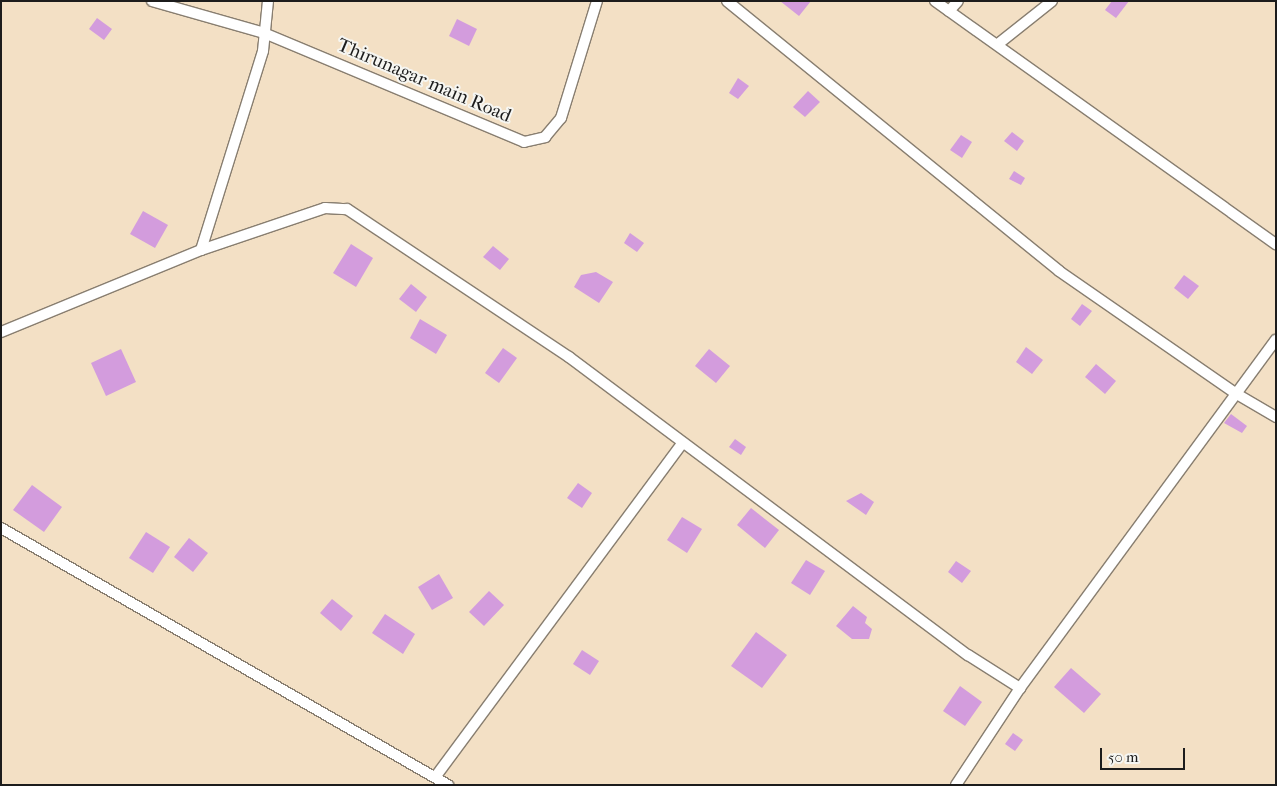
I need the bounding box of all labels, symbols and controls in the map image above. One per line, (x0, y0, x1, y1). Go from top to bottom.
street label: Thirunagar main Road (334, 34, 514, 128)
scale bar (1102, 738, 1187, 770)
text: 50 m (1108, 748, 1138, 766)

